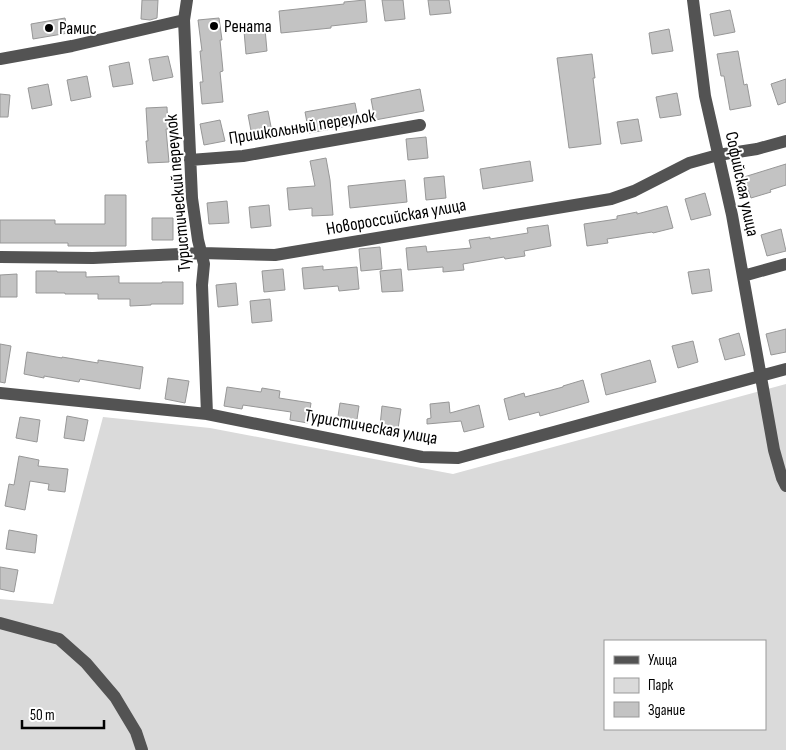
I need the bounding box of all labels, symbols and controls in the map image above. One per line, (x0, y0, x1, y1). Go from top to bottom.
place label: Рената (224, 16, 272, 37)
place label: Рамис (59, 18, 97, 39)
marker: Рената (208, 20, 220, 32)
marker: Рамис (43, 22, 55, 34)
street label: Пришкольный переулок (227, 105, 377, 149)
street label: Туристический переулок (161, 113, 195, 273)
street label: Софийская улица (721, 130, 763, 238)
street label: Новороссийская улица (324, 194, 468, 240)
street label: Туристическая улица (303, 405, 439, 449)
legend (604, 640, 766, 730)
text: Улица (648, 651, 677, 670)
text: Парк (648, 676, 674, 695)
scale bar (22, 698, 105, 730)
text: Здание (648, 701, 685, 720)
text: 50 m (30, 706, 55, 725)

